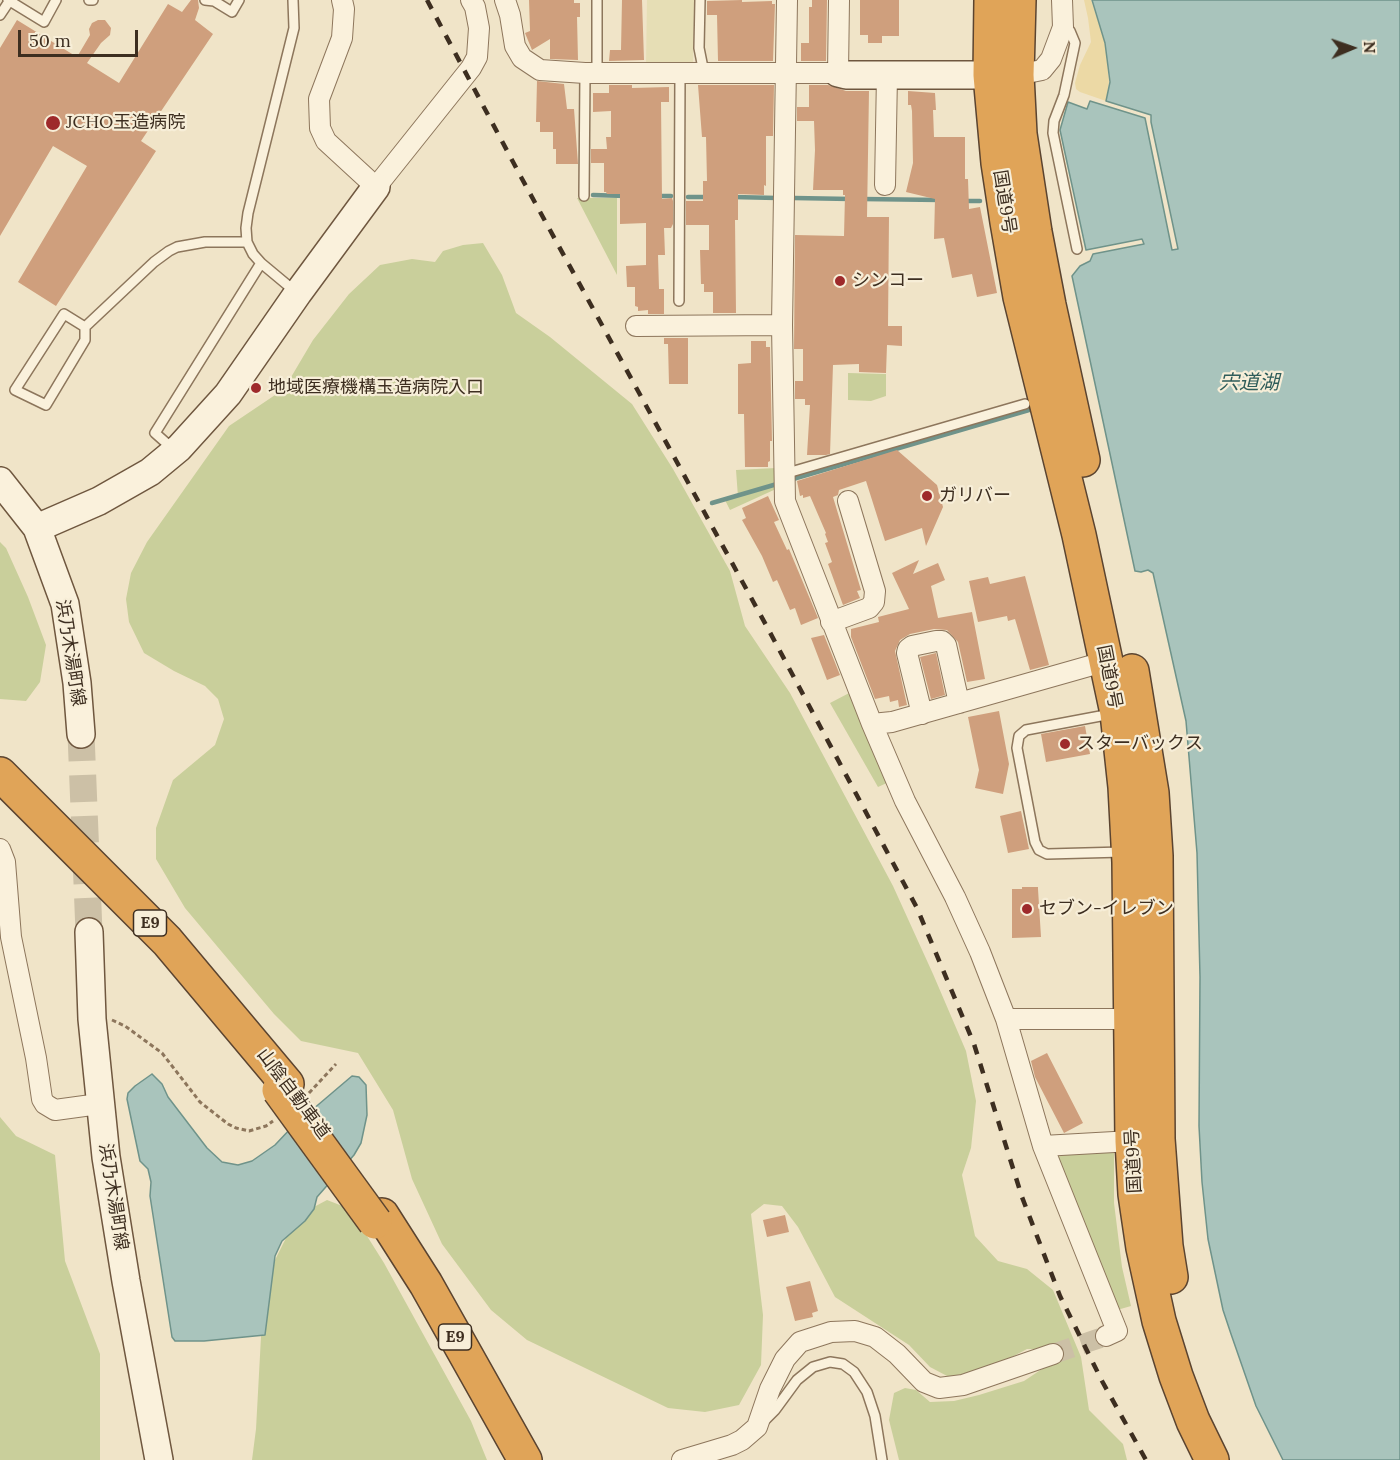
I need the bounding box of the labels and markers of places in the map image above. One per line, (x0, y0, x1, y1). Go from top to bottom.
place label: JCHO玉造病院 (66, 112, 185, 134)
marker: JCHO玉造病院 (44, 114, 62, 132)
place label: シンコー (852, 270, 924, 292)
marker: シンコー (833, 274, 847, 288)
place label: 地域医療機構玉造病院入口 (268, 377, 484, 399)
marker: 地域医療機構玉造病院入口 (249, 381, 263, 395)
place label: ガリバー (939, 485, 1011, 507)
marker: ガリバー (920, 489, 934, 503)
place label: スターバックス (1077, 733, 1203, 755)
marker: スターバックス (1058, 737, 1072, 751)
place label: セブン-イレブン (1039, 898, 1174, 920)
marker: セブン-イレブン (1020, 902, 1034, 916)

